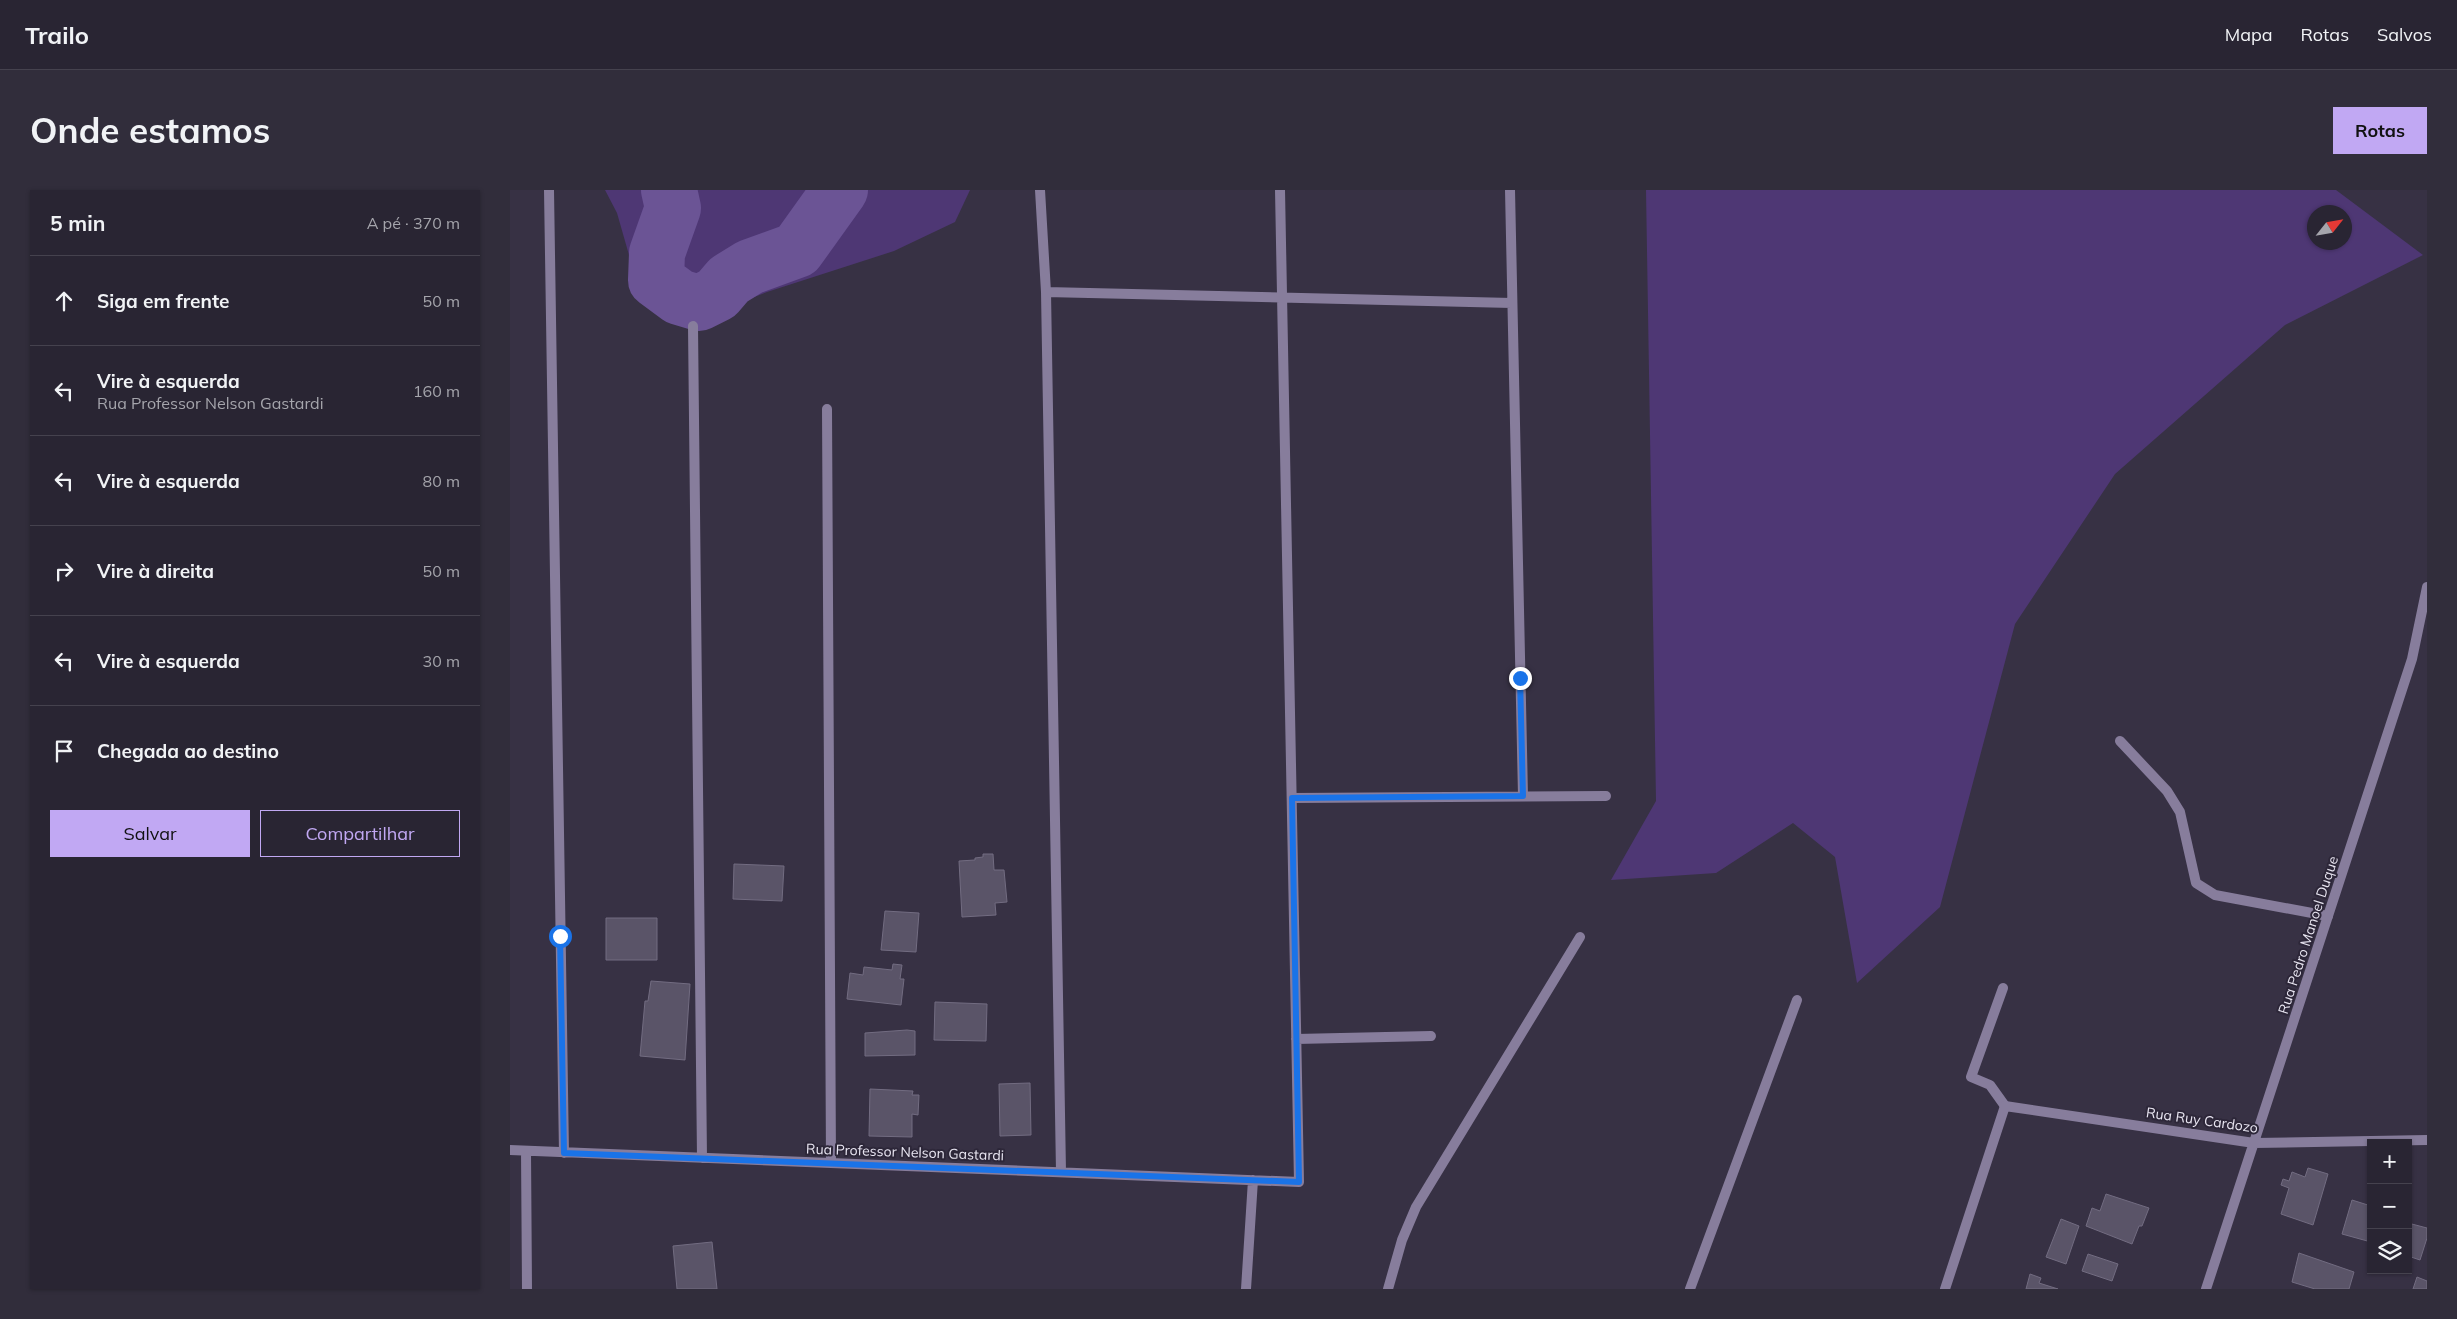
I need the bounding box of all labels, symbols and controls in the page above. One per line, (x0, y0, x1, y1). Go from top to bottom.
text: Trailo (25, 20, 89, 50)
text: Mapa (2225, 23, 2273, 46)
text: Rotas (2301, 23, 2349, 46)
text: Salvos (2377, 23, 2432, 46)
button: Rotas (2333, 107, 2427, 154)
text: Onde estamos (30, 108, 270, 152)
north arrow (2307, 205, 2352, 250)
text: 5 min (50, 210, 105, 236)
text: A pé · 370 m (367, 213, 460, 233)
icon: ahead (50, 287, 78, 315)
text: Siga em frente (97, 289, 229, 313)
text: 50 m (423, 291, 460, 311)
text: Vire à esquerda (97, 369, 240, 393)
icon: left (50, 377, 78, 405)
text: 160 m (413, 381, 460, 401)
text: Rua Professor Nelson Gastardi (97, 393, 324, 413)
icon: left (50, 467, 78, 495)
text: Vire à esquerda (97, 469, 240, 493)
text: 80 m (423, 471, 460, 491)
icon: right (50, 557, 78, 585)
text: Vire à direita (97, 559, 214, 583)
text: 50 m (423, 561, 460, 581)
icon: left (50, 647, 78, 675)
text: Vire à esquerda (97, 649, 240, 673)
text: 30 m (423, 651, 460, 671)
route end (1509, 667, 1532, 690)
icon: arrive (50, 737, 78, 765)
text: Chegada ao destino (97, 739, 279, 763)
button: Salvar (50, 810, 250, 857)
button: Compartilhar (260, 810, 460, 857)
street label: Rua Pedro Manoel Duque (2274, 854, 2342, 1016)
route start (549, 925, 572, 948)
street label: Rua Ruy Cardozo (2145, 1103, 2259, 1137)
map controls (2367, 1139, 2412, 1274)
button: + (2367, 1139, 2412, 1184)
street label: Rua Professor Nelson Gastardi (806, 1140, 1004, 1164)
button: − (2367, 1184, 2412, 1229)
button: layers (2367, 1229, 2412, 1274)

